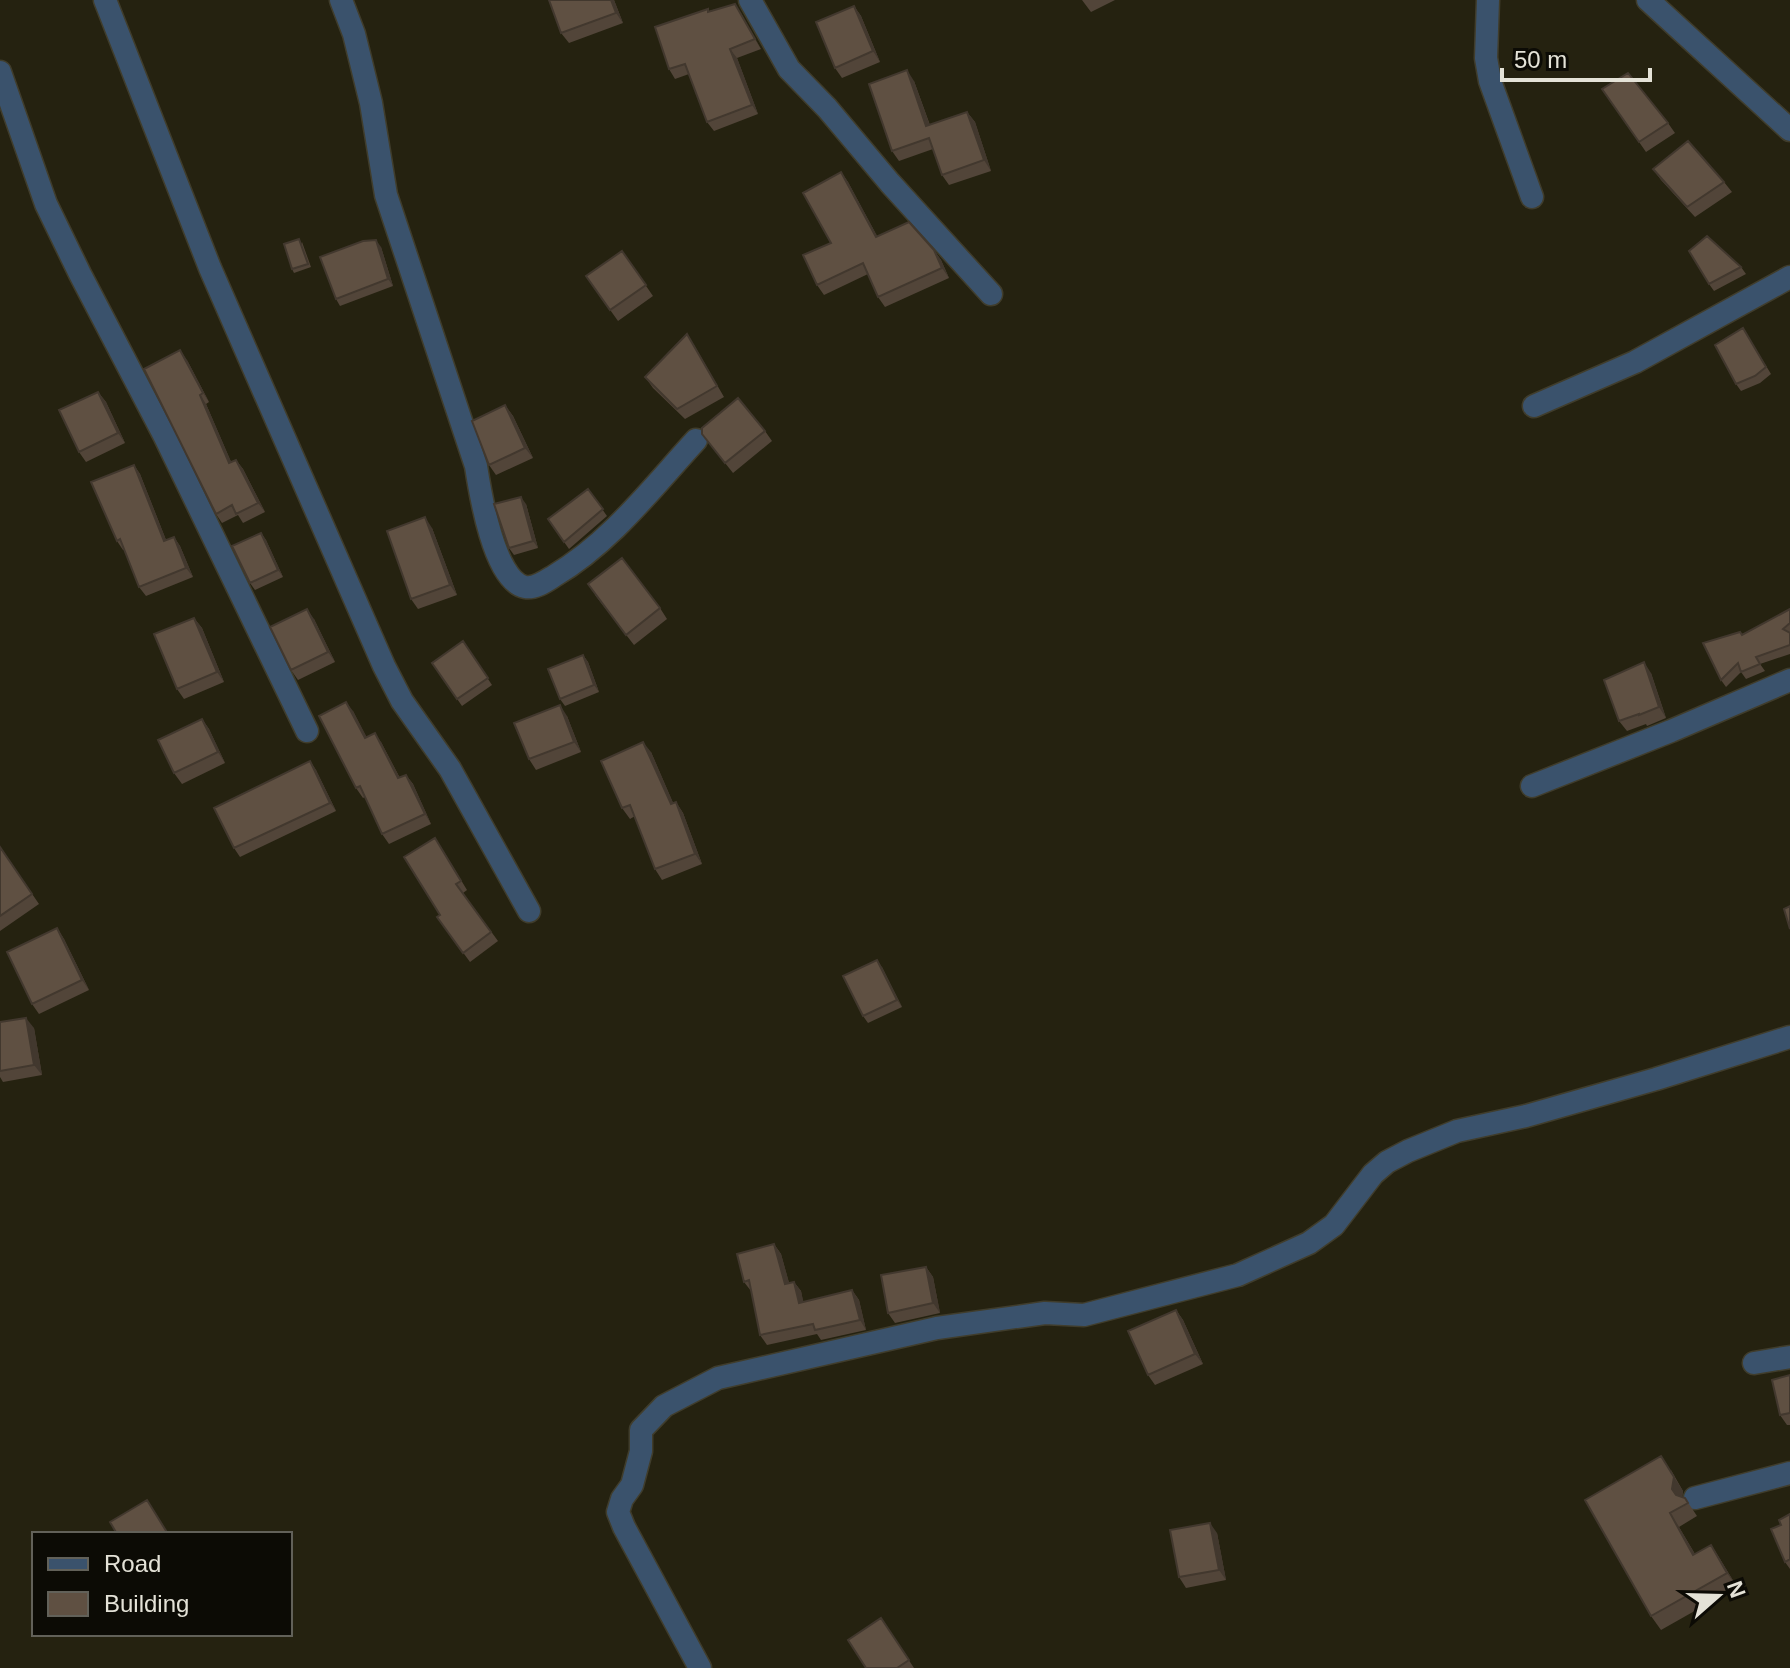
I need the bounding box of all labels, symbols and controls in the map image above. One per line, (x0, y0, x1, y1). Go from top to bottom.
scale bar (1502, 32, 1650, 82)
text: 50 m (1514, 46, 1567, 73)
legend (32, 1532, 292, 1636)
text: Road (104, 1550, 161, 1577)
north arrow (1678, 1556, 1758, 1636)
text: N (1722, 1578, 1751, 1601)
text: Building (104, 1590, 189, 1617)

